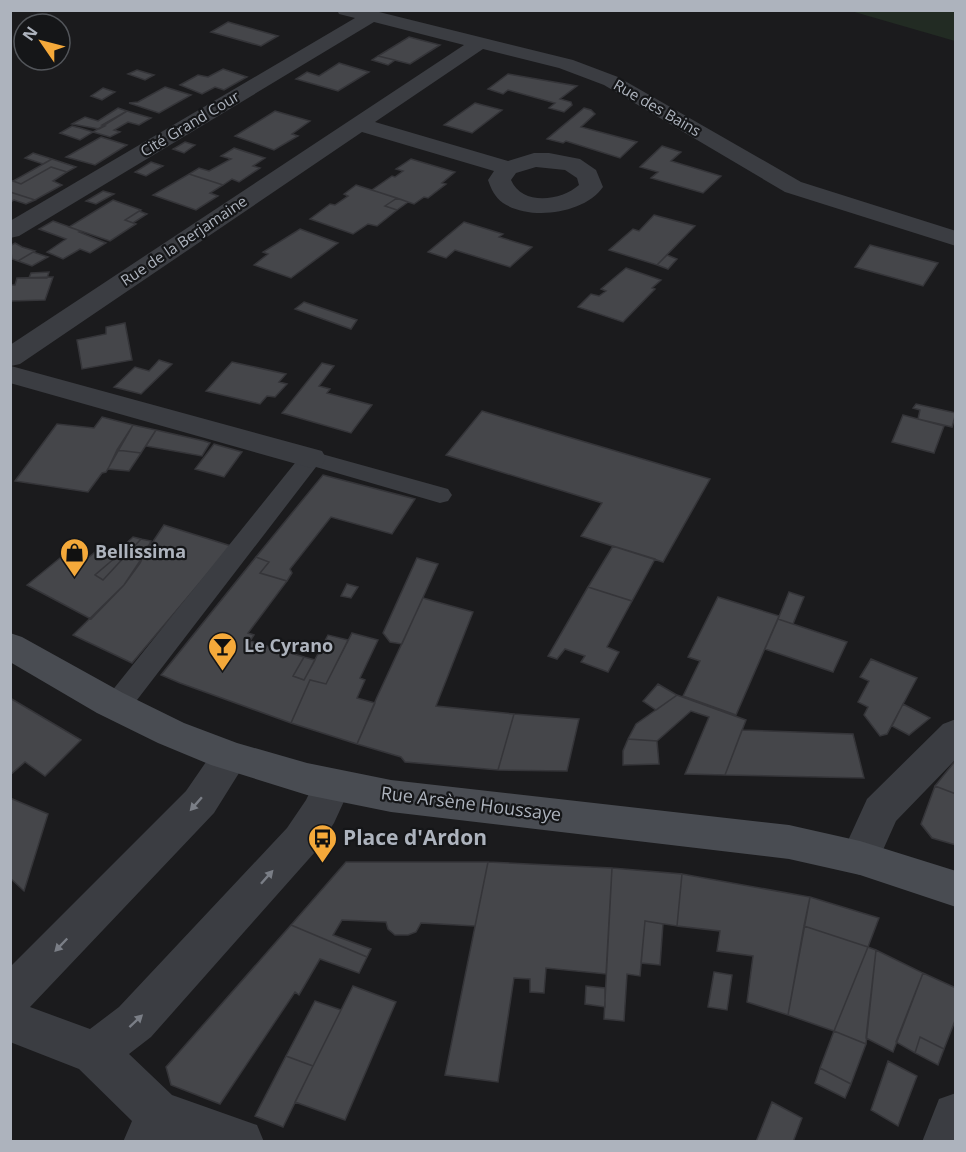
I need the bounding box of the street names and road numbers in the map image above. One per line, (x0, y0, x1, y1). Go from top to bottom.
street label: Rue des Bains (610, 74, 705, 140)
street label: Cité Grand Cour (136, 86, 243, 161)
street label: Rue de la Berjamaine (116, 190, 251, 290)
street label: Rue Arsène Houssaye (380, 780, 563, 826)

